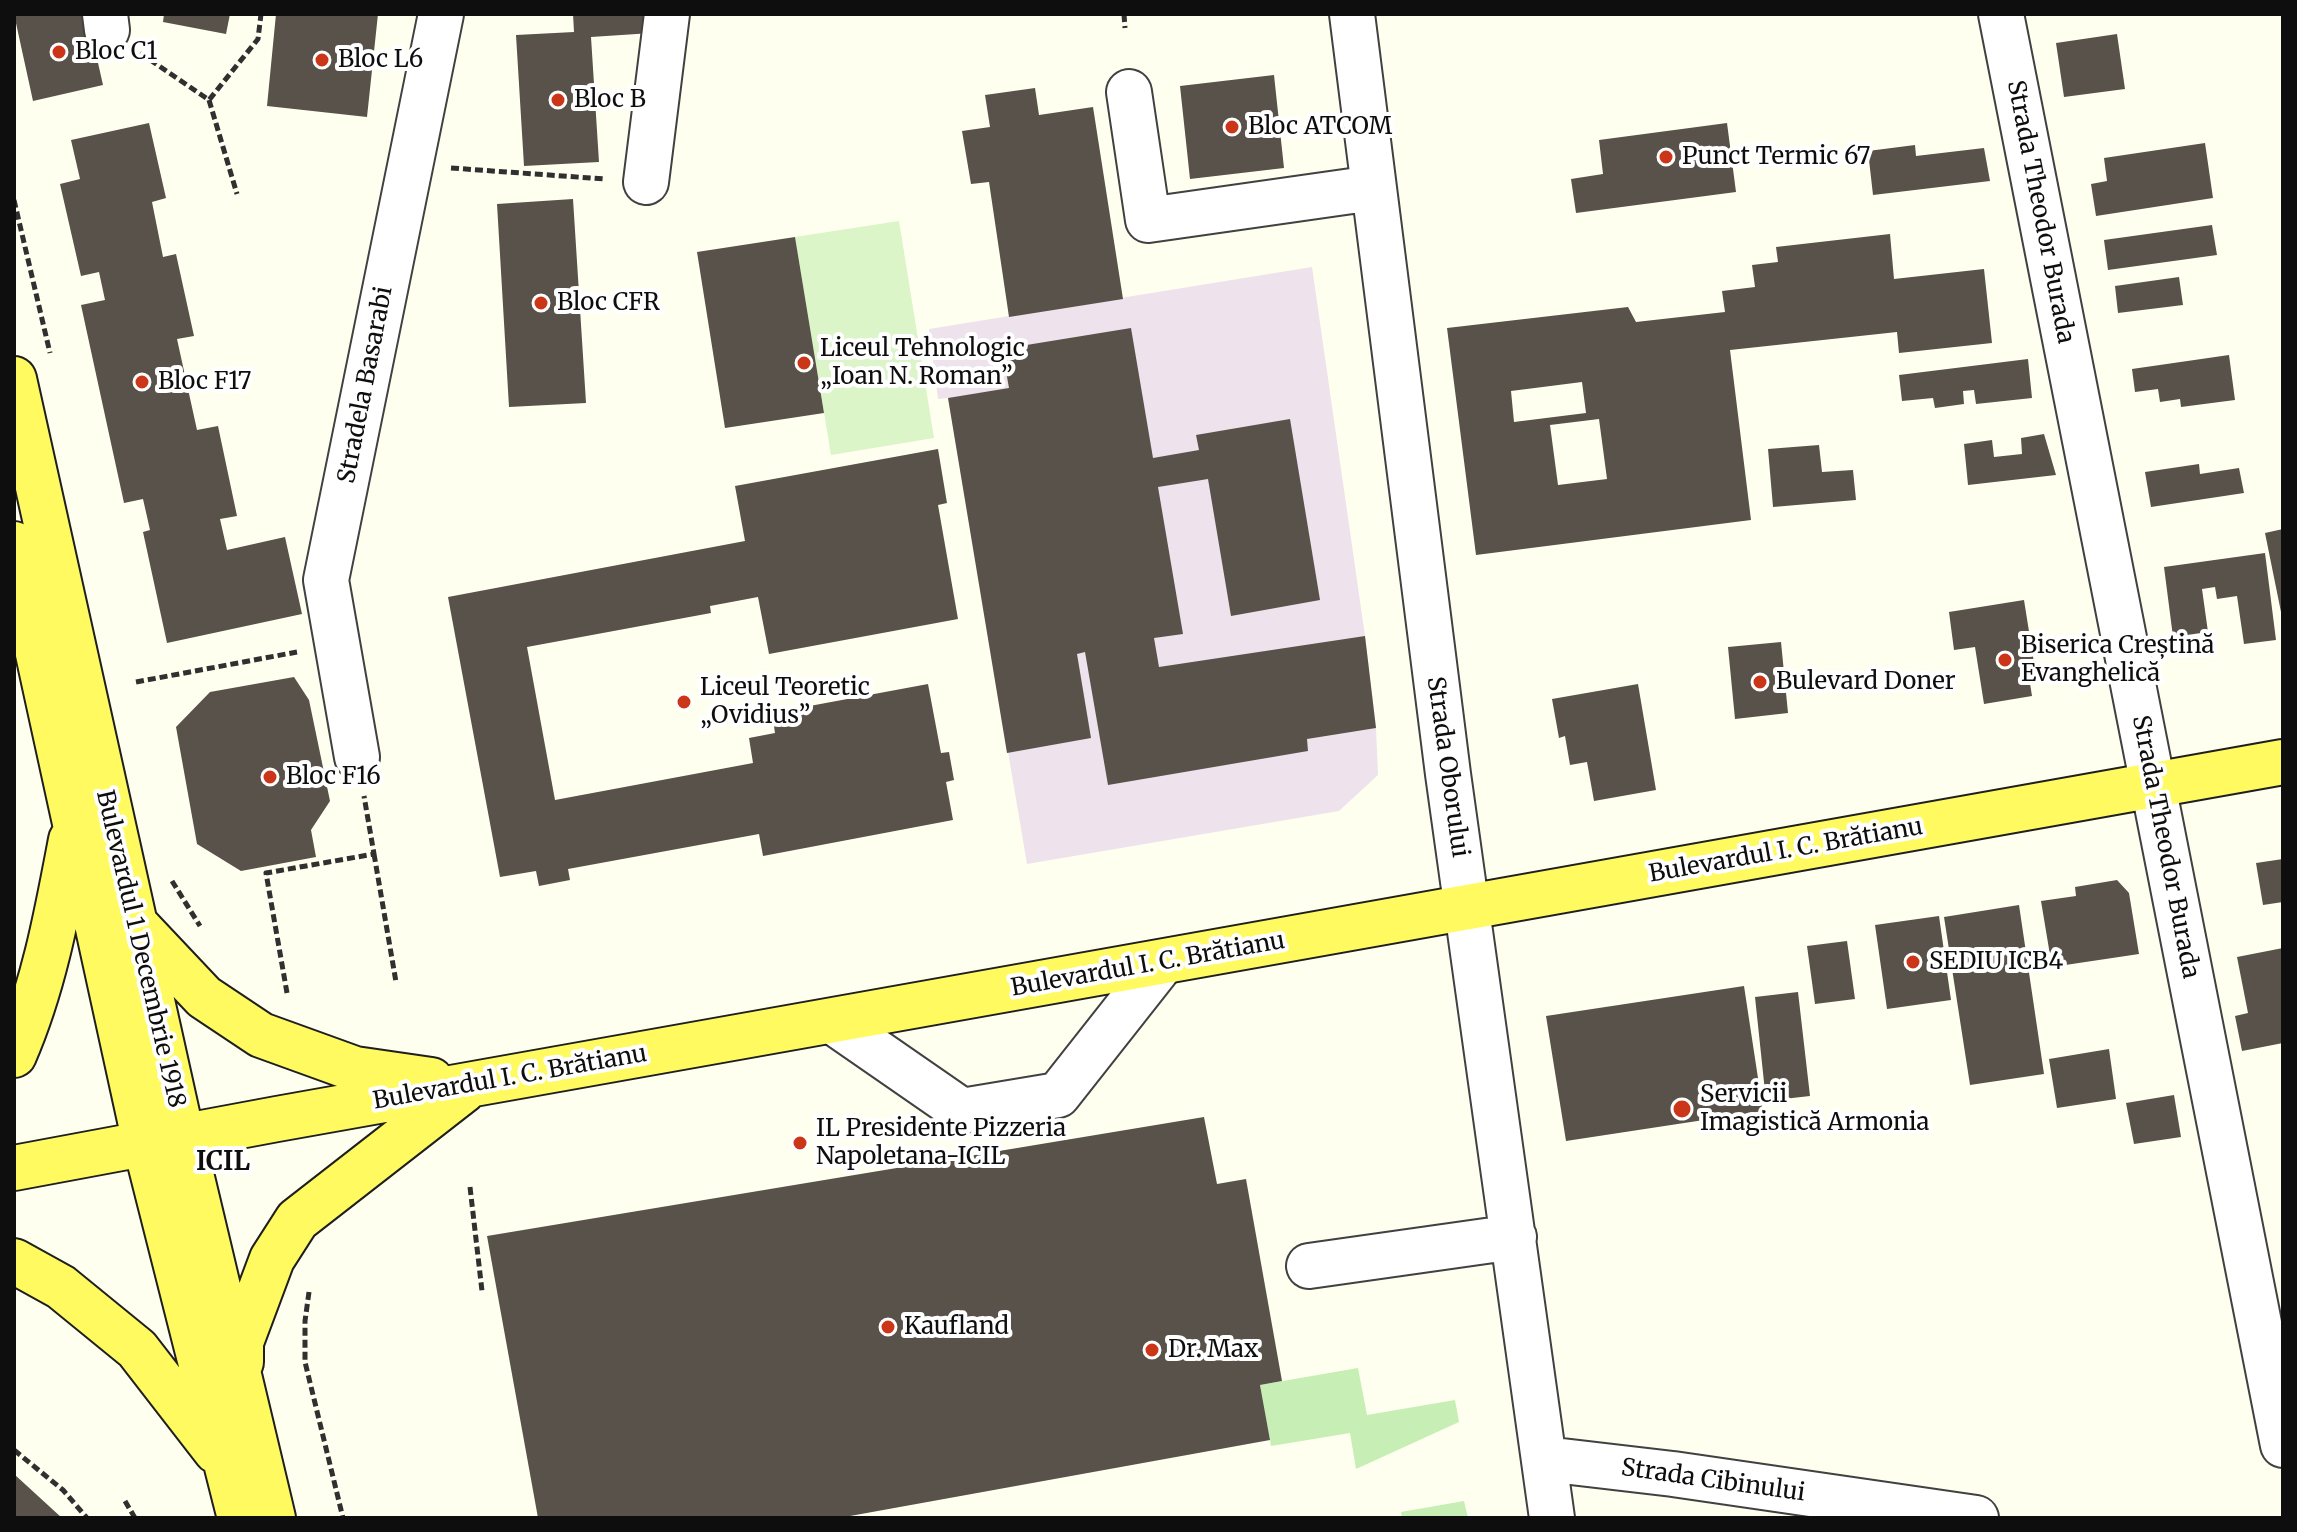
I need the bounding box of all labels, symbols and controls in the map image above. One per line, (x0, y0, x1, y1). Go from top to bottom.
place label: Bloc C1 (75, 38, 157, 66)
marker: Bloc C1 (50, 43, 68, 61)
place label: Bloc L6 (338, 46, 423, 74)
marker: Bloc L6 (313, 51, 331, 69)
street label: Strada Theodor Burada (2000, 78, 2080, 346)
place label: Bloc B (574, 86, 646, 114)
marker: Bloc B (549, 91, 567, 109)
place label: Bloc ATCOM (1248, 113, 1392, 141)
marker: Bloc ATCOM (1223, 118, 1241, 136)
place label: Punct Termic 67 (1682, 143, 1870, 171)
marker: Punct Termic 67 (1657, 148, 1675, 166)
street label: Stradela Basarabi (333, 284, 399, 486)
place label: Bloc CFR (557, 289, 660, 317)
marker: Bloc CFR (532, 294, 550, 312)
place label: Liceul Tehnologic „Ioan N. Roman” (820, 335, 1025, 391)
marker: Liceul Tehnologic „Ioan N. Roman” (795, 354, 813, 372)
place label: Bloc F17 (158, 368, 251, 396)
marker: Bloc F17 (133, 373, 151, 391)
place label: Biserica Creștină Evanghelică (2021, 632, 2214, 688)
marker: Biserica Creștină Evanghelică (1996, 651, 2014, 669)
place label: Bulevard Doner (1776, 668, 1955, 696)
marker: Bulevard Doner (1751, 673, 1769, 691)
place label: Liceul Teoretic „Ovidius” (700, 674, 870, 730)
street label: Strada Oborului (1420, 675, 1474, 859)
marker: Liceul Teoretic „Ovidius” (675, 693, 693, 711)
street label: Strada Theodor Burada (2125, 713, 2205, 981)
place label: Bloc F16 (286, 763, 381, 791)
marker: Bloc F16 (261, 768, 279, 786)
street label: Bulevardul 1 Decembrie 1918 (89, 787, 191, 1111)
street label: Bulevardul I. C. Brătianu (1647, 813, 1925, 889)
street label: Bulevardul I. C. Brătianu (1009, 927, 1287, 1003)
place label: SEDIU ICB4 (1929, 948, 2063, 976)
marker: SEDIU ICB4 (1904, 953, 1922, 971)
street label: Bulevardul I. C. Brătianu (371, 1040, 649, 1116)
place label: Servicii Imagistică Armonia (1700, 1081, 1929, 1137)
marker: Servicii Imagistică Armonia (1671, 1098, 1693, 1120)
place label: IL Presidente Pizzeria Napoletana-ICIL (816, 1115, 1066, 1171)
marker: IL Presidente Pizzeria Napoletana-ICIL (791, 1134, 809, 1152)
district label: ICIL (196, 1147, 250, 1179)
place label: Kaufland (904, 1313, 1009, 1341)
marker: Kaufland (879, 1318, 897, 1336)
place label: Dr. Max (1168, 1336, 1258, 1364)
marker: Dr. Max (1143, 1341, 1161, 1359)
street label: Strada Cibinului (1619, 1454, 1807, 1508)

